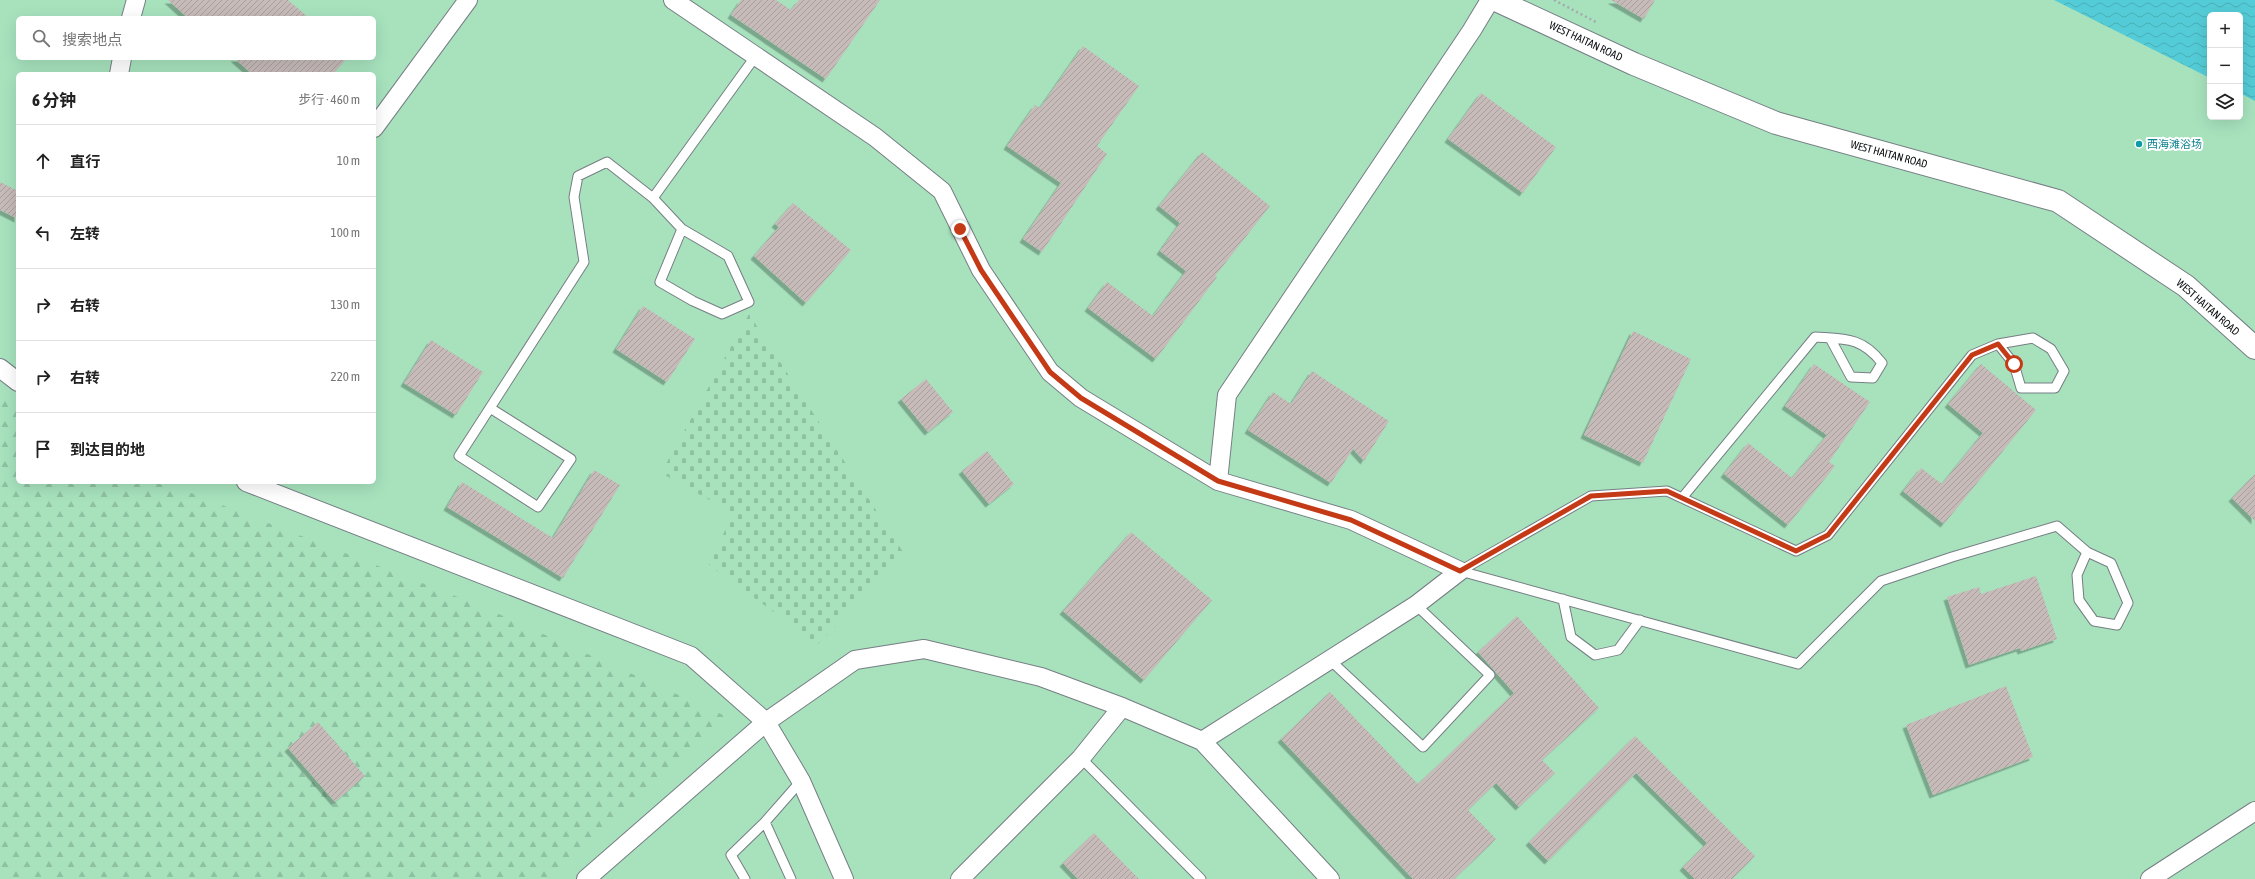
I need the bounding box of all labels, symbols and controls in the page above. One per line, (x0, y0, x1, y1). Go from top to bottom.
map controls (2207, 12, 2243, 120)
button: + (2207, 12, 2243, 48)
search box (16, 16, 376, 60)
street label: WEST HAITAN ROAD (1548, 19, 1624, 63)
icon: search (30, 27, 52, 49)
text: 搜索地点 (62, 31, 122, 48)
button: − (2207, 48, 2243, 84)
button: layers (2207, 84, 2243, 120)
text: 6 分钟 (32, 90, 76, 110)
text: 步行 · 460 m (298, 92, 360, 107)
street label: WEST HAITAN ROAD (1849, 138, 1929, 170)
place label: 西海滩浴场 (2147, 138, 2202, 150)
marker: 西海滩浴场 (2134, 139, 2144, 149)
icon: ahead (32, 150, 54, 172)
text: 直行 (70, 153, 100, 170)
text: 10 m (337, 153, 360, 168)
route end (951, 220, 969, 238)
icon: left (32, 222, 54, 244)
text: 左转 (70, 225, 100, 242)
text: 100 m (331, 225, 360, 240)
street label: WEST HAITAN ROAD (2174, 276, 2242, 338)
icon: right (32, 294, 54, 316)
text: 右转 (70, 297, 100, 314)
text: 130 m (331, 297, 360, 312)
route start (2005, 355, 2023, 373)
icon: right (32, 366, 54, 388)
text: 右转 (70, 369, 100, 386)
text: 220 m (331, 369, 360, 384)
icon: arrive (32, 438, 54, 460)
text: 到达目的地 (70, 441, 145, 458)

